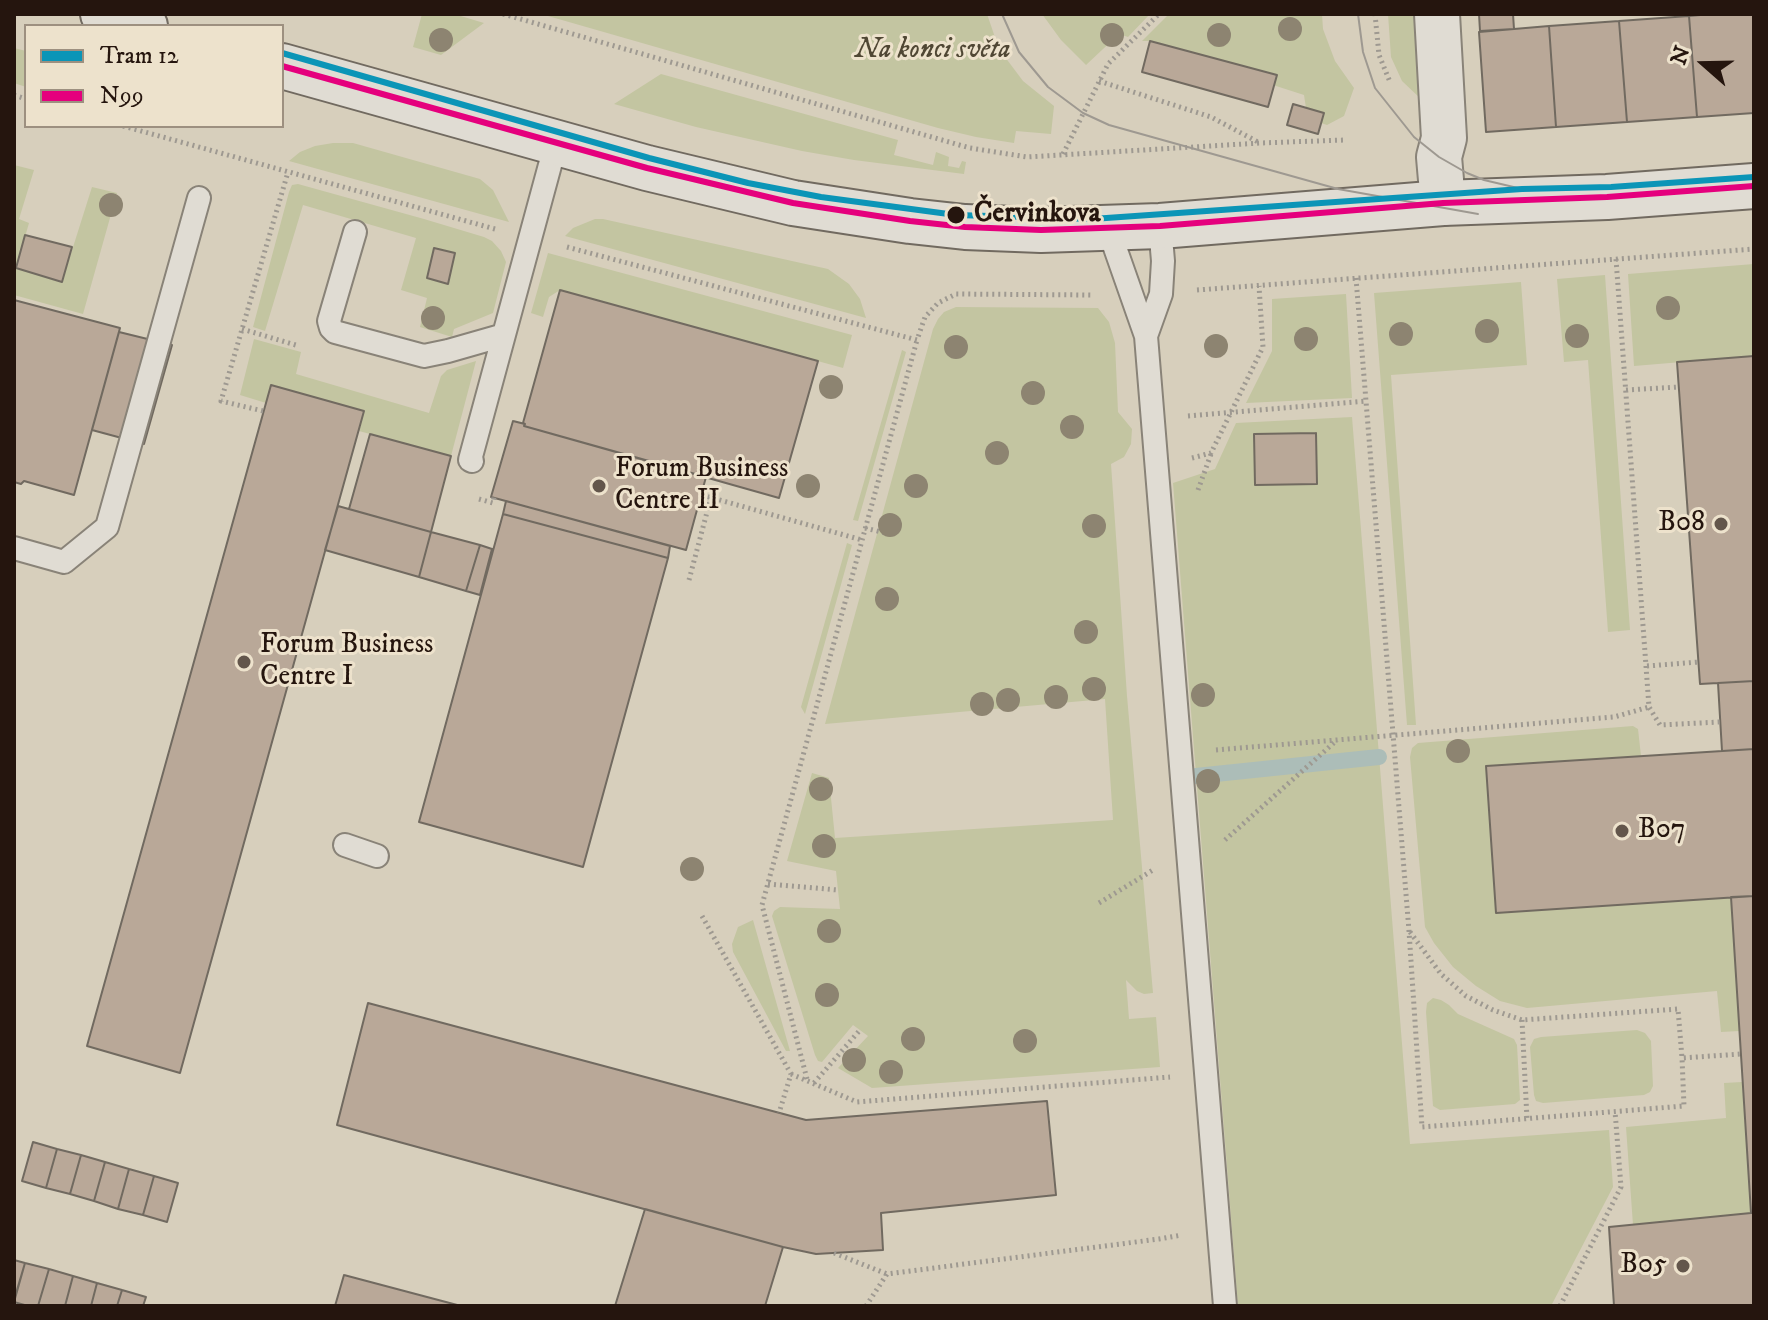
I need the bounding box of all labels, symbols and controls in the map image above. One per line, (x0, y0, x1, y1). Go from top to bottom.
legend (24, 24, 284, 128)
north arrow (1664, 24, 1744, 104)
park label: Na konci světa (855, 34, 1011, 68)
text: Tram 12 (100, 41, 179, 71)
text: N (1665, 43, 1697, 69)
text: N99 (100, 81, 144, 111)
place label: Červinkova (974, 198, 1101, 232)
marker: Červinkova (945, 204, 967, 226)
place label: Forum Business Centre II (615, 453, 788, 519)
marker: Forum Business Centre II (590, 477, 608, 495)
place label: B08 (1658, 507, 1705, 541)
marker: B08 (1712, 515, 1730, 533)
place label: Forum Business Centre I (260, 629, 433, 695)
marker: Forum Business Centre I (235, 653, 253, 671)
place label: B07 (1638, 814, 1686, 848)
marker: B07 (1613, 822, 1631, 840)
place label: B05 (1620, 1249, 1667, 1283)
marker: B05 (1674, 1257, 1692, 1275)

